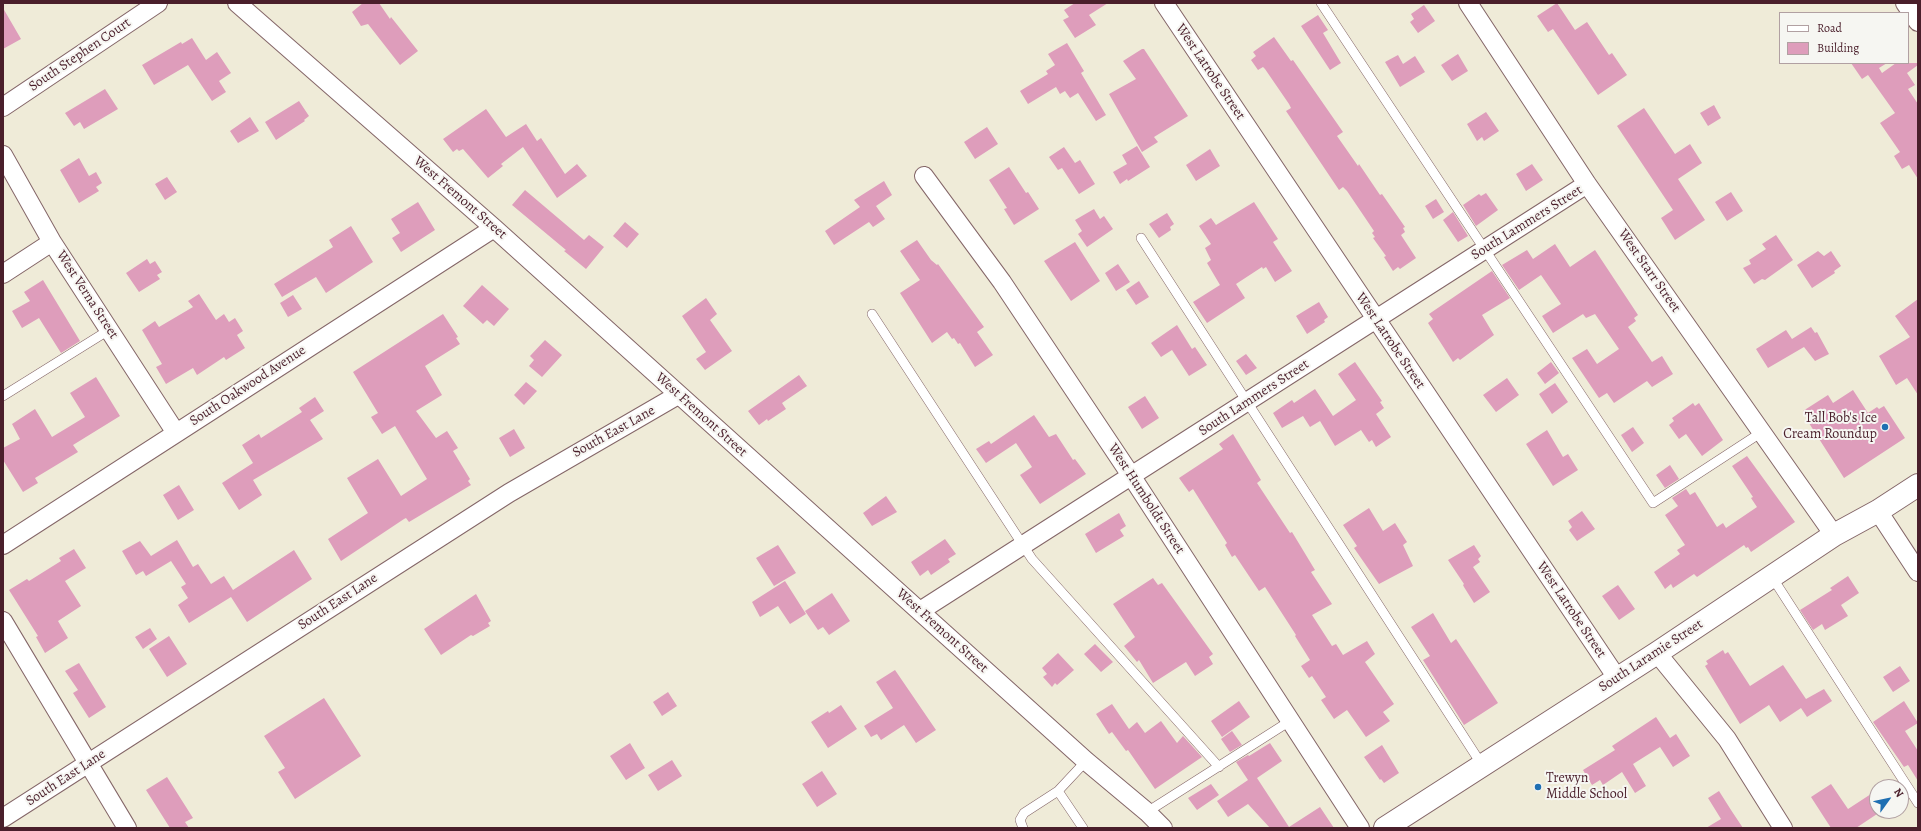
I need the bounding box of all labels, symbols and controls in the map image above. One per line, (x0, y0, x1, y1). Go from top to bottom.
legend (1779, 12, 1909, 64)
street label: South Stephen Court (26, 15, 134, 95)
text: Road (1817, 20, 1842, 36)
street label: West Latrobe Street (1172, 21, 1248, 123)
text: Building (1817, 40, 1859, 56)
street label: West Fremont Street (410, 153, 510, 243)
street label: South Lammers Street (1468, 182, 1586, 264)
street label: West Starr Street (1614, 226, 1684, 316)
street label: West Verna Street (52, 248, 122, 342)
street label: West Latrobe Street (1352, 290, 1428, 392)
street label: South Oakwood Avenue (187, 342, 309, 430)
street label: South Lammers Street (1196, 356, 1312, 440)
street label: West Fremont Street (652, 369, 750, 461)
street label: South East Lane (570, 402, 658, 462)
place label: Tall Bob's Ice Cream Roundup (1783, 411, 1877, 444)
marker: Tall Bob's Ice Cream Roundup (1880, 422, 1890, 432)
street label: West Humboldt Street (1104, 441, 1188, 557)
street label: West Latrobe Street (1533, 559, 1609, 661)
street label: South East Lane (295, 570, 381, 634)
street label: West Fremont Street (893, 585, 991, 677)
street label: South Laramie Street (1596, 616, 1706, 696)
street label: South East Lane (23, 746, 109, 810)
place label: Trewyn Middle School (1546, 771, 1627, 804)
north arrow (1869, 779, 1909, 819)
marker: Trewyn Middle School (1533, 782, 1543, 792)
text: N (1890, 785, 1907, 800)

